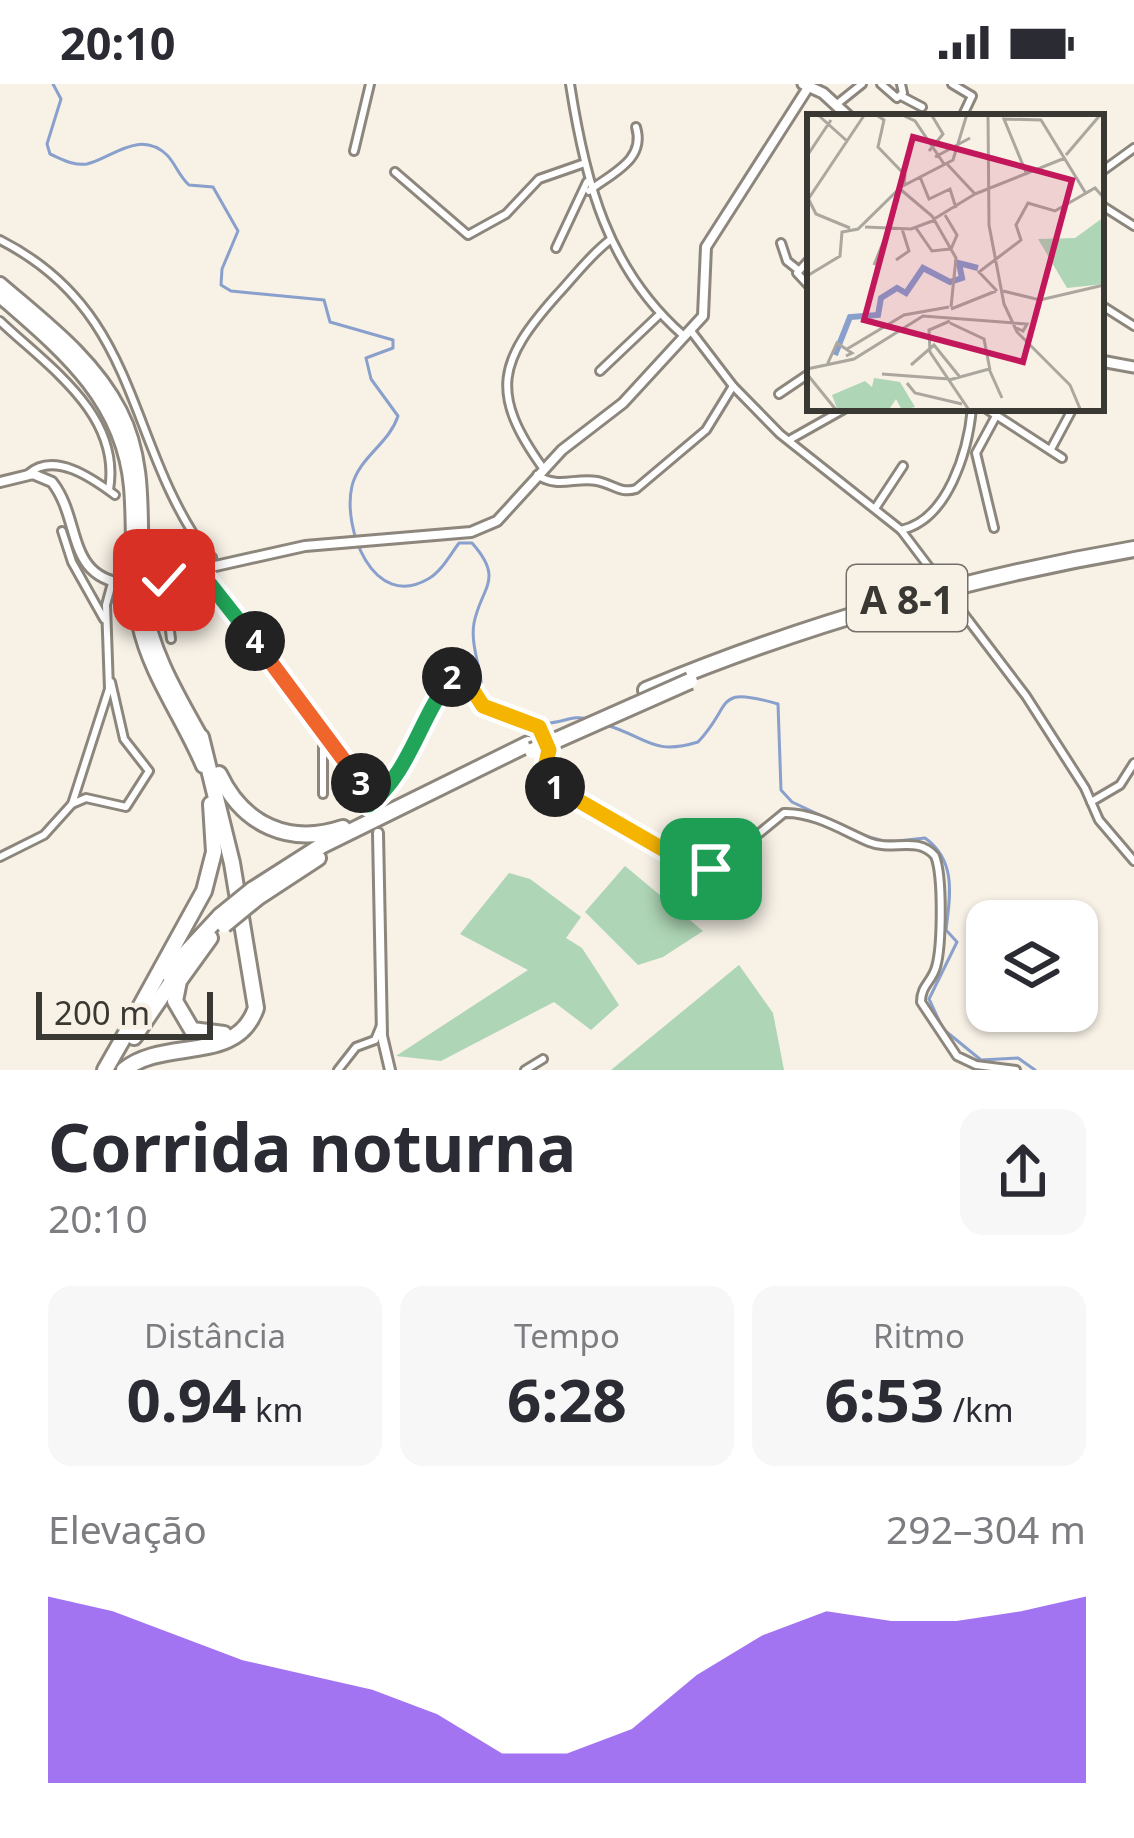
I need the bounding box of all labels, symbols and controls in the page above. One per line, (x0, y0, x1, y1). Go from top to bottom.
text: 20:10 (60, 12, 176, 73)
inset map (807, 114, 1104, 411)
pin (113, 529, 215, 631)
icon: check (131, 547, 197, 613)
road number: A 8-1 (847, 565, 967, 631)
pin: 4 (225, 611, 285, 671)
text: 4 (246, 618, 264, 663)
pin: 2 (422, 647, 482, 707)
text: 2 (443, 654, 461, 699)
pin: 3 (331, 753, 391, 813)
pin: 1 (525, 757, 585, 817)
text: 3 (352, 760, 370, 805)
text: 1 (546, 764, 564, 809)
pin (660, 818, 762, 920)
icon: arrive (678, 836, 744, 902)
map controls (966, 900, 1098, 1032)
button: layers (966, 900, 1098, 1032)
scale bar (36, 986, 213, 1039)
text: 200 m (54, 990, 150, 1035)
text: Corrida noturna (48, 1101, 576, 1191)
button: share (960, 1109, 1086, 1235)
text: 20:10 (48, 1191, 148, 1244)
text: Distância (144, 1313, 286, 1358)
text: Tempo (514, 1313, 620, 1358)
text: Ritmo (873, 1313, 965, 1358)
text: 0.94 (127, 1358, 246, 1440)
text: 6:28 (507, 1358, 627, 1440)
text: 6:53 (824, 1358, 944, 1440)
text: km (246, 1387, 303, 1432)
text: /km (944, 1387, 1014, 1432)
text: Elevação (48, 1502, 207, 1555)
text: 292–304 m (886, 1502, 1086, 1555)

